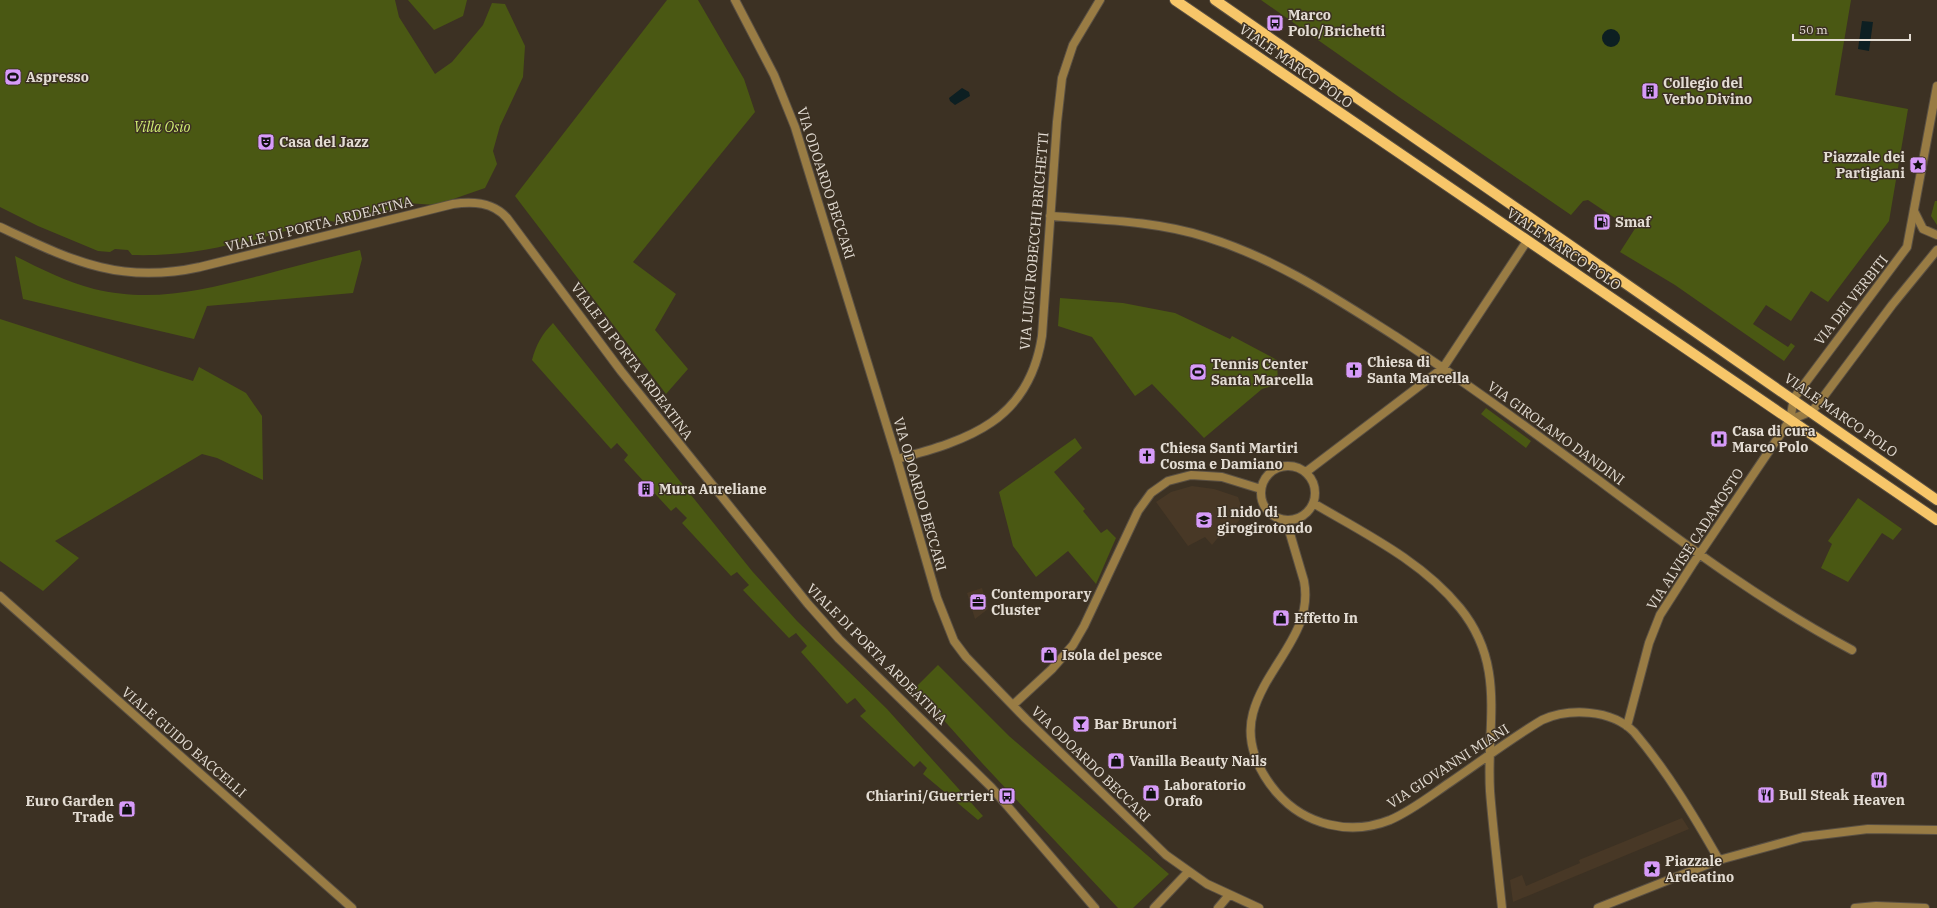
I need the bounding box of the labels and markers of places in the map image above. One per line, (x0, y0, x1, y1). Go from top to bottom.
place label: Marco Polo/Brichetti (1288, 6, 1386, 40)
bus stop icon: Marco Polo/Brichetti (1265, 13, 1285, 33)
sports icon: Aspresso (3, 67, 23, 87)
place label: Aspresso (26, 68, 89, 86)
place label: Collegio del Verbo Divino (1663, 74, 1752, 108)
building icon: Collegio del Verbo Divino (1640, 81, 1660, 101)
theatre icon: Casa del Jazz (256, 132, 276, 152)
place label: Casa del Jazz (279, 133, 369, 151)
place label: Piazzale dei Partigiani (1823, 148, 1905, 182)
place icon: Piazzale dei Partigiani (1908, 155, 1928, 175)
fuel station icon: Smaf (1592, 212, 1612, 232)
place label: Smaf (1615, 213, 1652, 231)
place label: Chiesa di Santa Marcella (1367, 353, 1469, 387)
place label: Tennis Center Santa Marcella (1211, 355, 1313, 389)
church icon: Chiesa di Santa Marcella (1344, 360, 1364, 380)
sports icon: Tennis Center Santa Marcella (1188, 362, 1208, 382)
place label: Casa di cura Marco Polo (1732, 422, 1816, 456)
hospital icon: Casa di cura Marco Polo (1709, 429, 1729, 449)
place label: Chiesa Santi Martiri Cosma e Damiano (1160, 439, 1298, 473)
church icon: Chiesa Santi Martiri Cosma e Damiano (1137, 446, 1157, 466)
building icon: Mura Aureliane (636, 479, 656, 499)
place label: Mura Aureliane (659, 480, 767, 498)
place label: Il nido di girogirotondo (1217, 503, 1312, 537)
school or university icon: Il nido di girogirotondo (1194, 510, 1214, 530)
place label: Contemporary Cluster (991, 585, 1092, 619)
office icon: Contemporary Cluster (968, 592, 988, 612)
shop icon: Effetto In (1271, 608, 1291, 628)
place label: Effetto In (1294, 609, 1358, 627)
shop icon: Isola del pesce (1039, 645, 1059, 665)
place label: Isola del pesce (1062, 646, 1162, 664)
bar icon: Bar Brunori (1071, 714, 1091, 734)
place label: Bar Brunori (1094, 715, 1177, 733)
shop icon: Vanilla Beauty Nails (1106, 751, 1126, 771)
place label: Vanilla Beauty Nails (1129, 752, 1267, 770)
restaurant icon: Heaven (1869, 770, 1889, 790)
place label: Laboratorio Orafo (1164, 776, 1246, 810)
shop icon: Laboratorio Orafo (1141, 783, 1161, 803)
restaurant icon: Bull Steak (1756, 785, 1776, 805)
bus stop icon: Chiarini/Guerrieri (997, 786, 1017, 806)
place label: Bull Steak (1779, 786, 1849, 804)
place label: Chiarini/Guerrieri (866, 787, 994, 805)
place label: Heaven (1853, 791, 1905, 809)
place label: Euro Garden Trade (26, 792, 114, 826)
shop icon: Euro Garden Trade (117, 799, 137, 819)
place label: Piazzale Ardeatino (1665, 852, 1734, 886)
place icon: Piazzale Ardeatino (1642, 859, 1662, 879)

